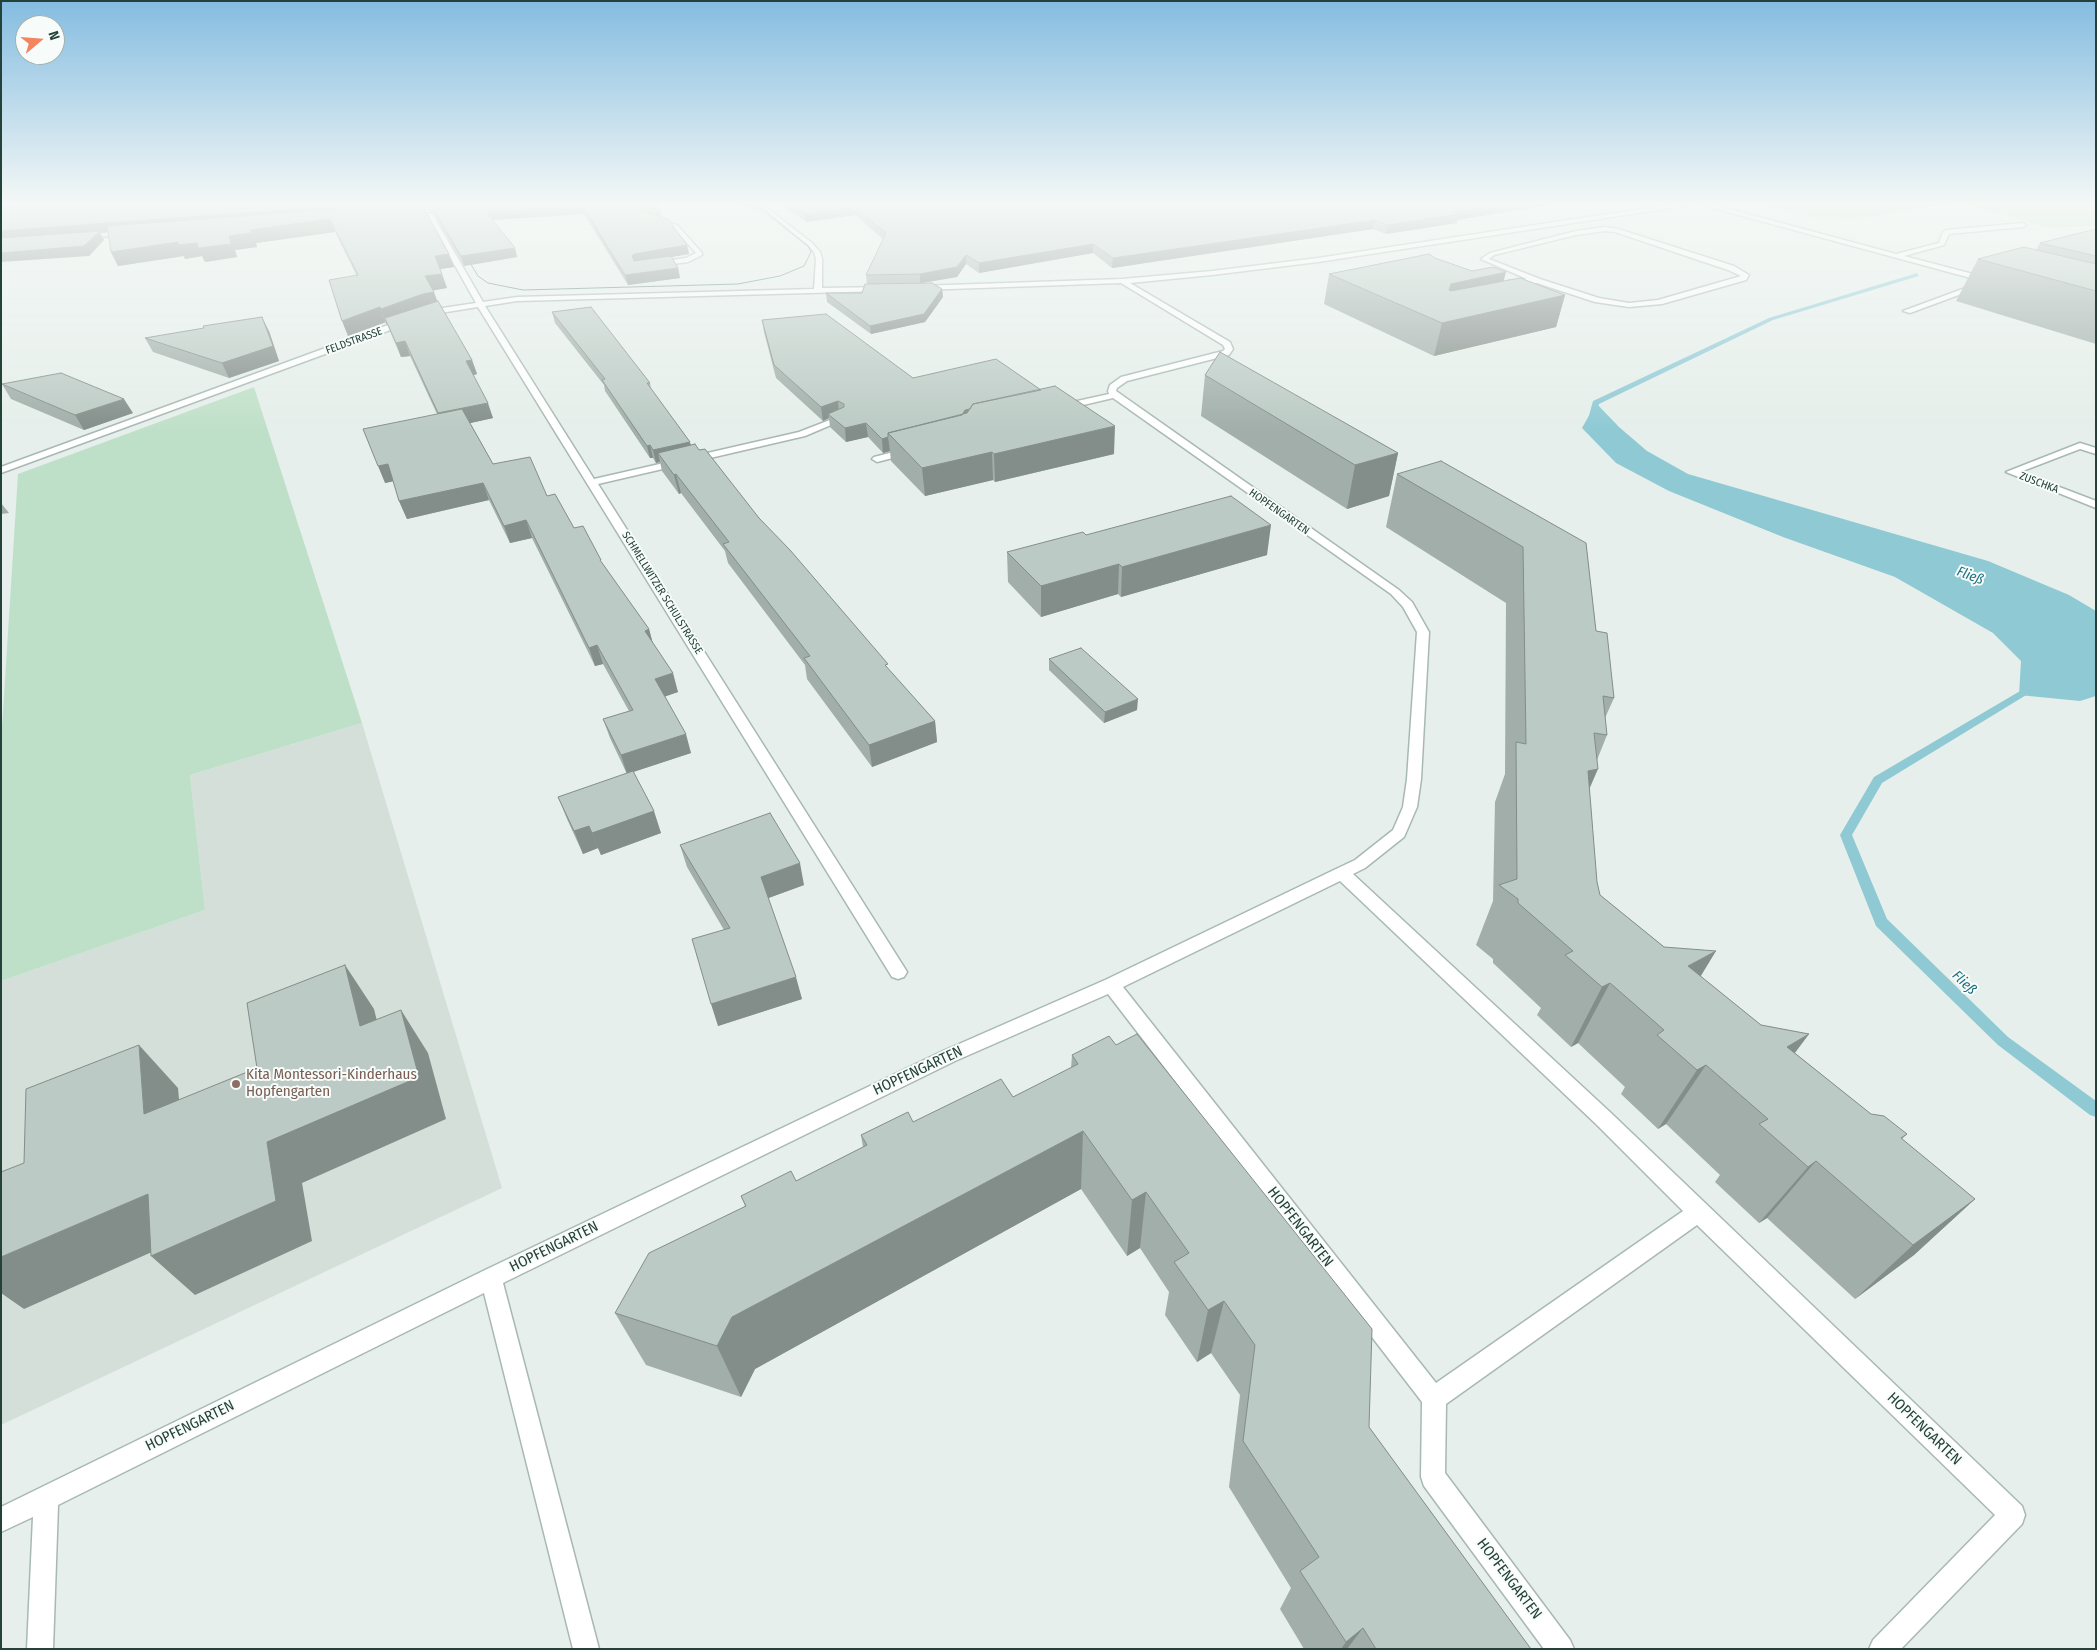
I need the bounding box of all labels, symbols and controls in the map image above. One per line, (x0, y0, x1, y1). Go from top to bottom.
north arrow (15, 15, 65, 65)
text: N (44, 29, 63, 42)
street label: FELDSTRASSE (324, 325, 384, 357)
street label: ZUSCHKA (2018, 470, 2060, 496)
street label: HOPFENGARTEN (1246, 486, 1312, 538)
street label: SCHMELLWITZER SCHULSTRASSE (619, 529, 705, 657)
water label: Fließ (1954, 563, 1986, 589)
water label: Fließ (1948, 968, 1980, 998)
street label: HOPFENGARTEN (870, 1042, 966, 1100)
place label: Kita Montessori-Kinderhaus Hopfengarten (246, 1066, 417, 1101)
marker: Kita Montessori-Kinderhaus Hopfengarten (230, 1078, 242, 1090)
street label: HOPFENGARTEN (1263, 1183, 1337, 1271)
street label: HOPFENGARTEN (507, 1218, 601, 1276)
street label: HOPFENGARTEN (1883, 1389, 1965, 1469)
street label: HOPFENGARTEN (143, 1397, 237, 1455)
street label: HOPFENGARTEN (1473, 1535, 1545, 1623)

